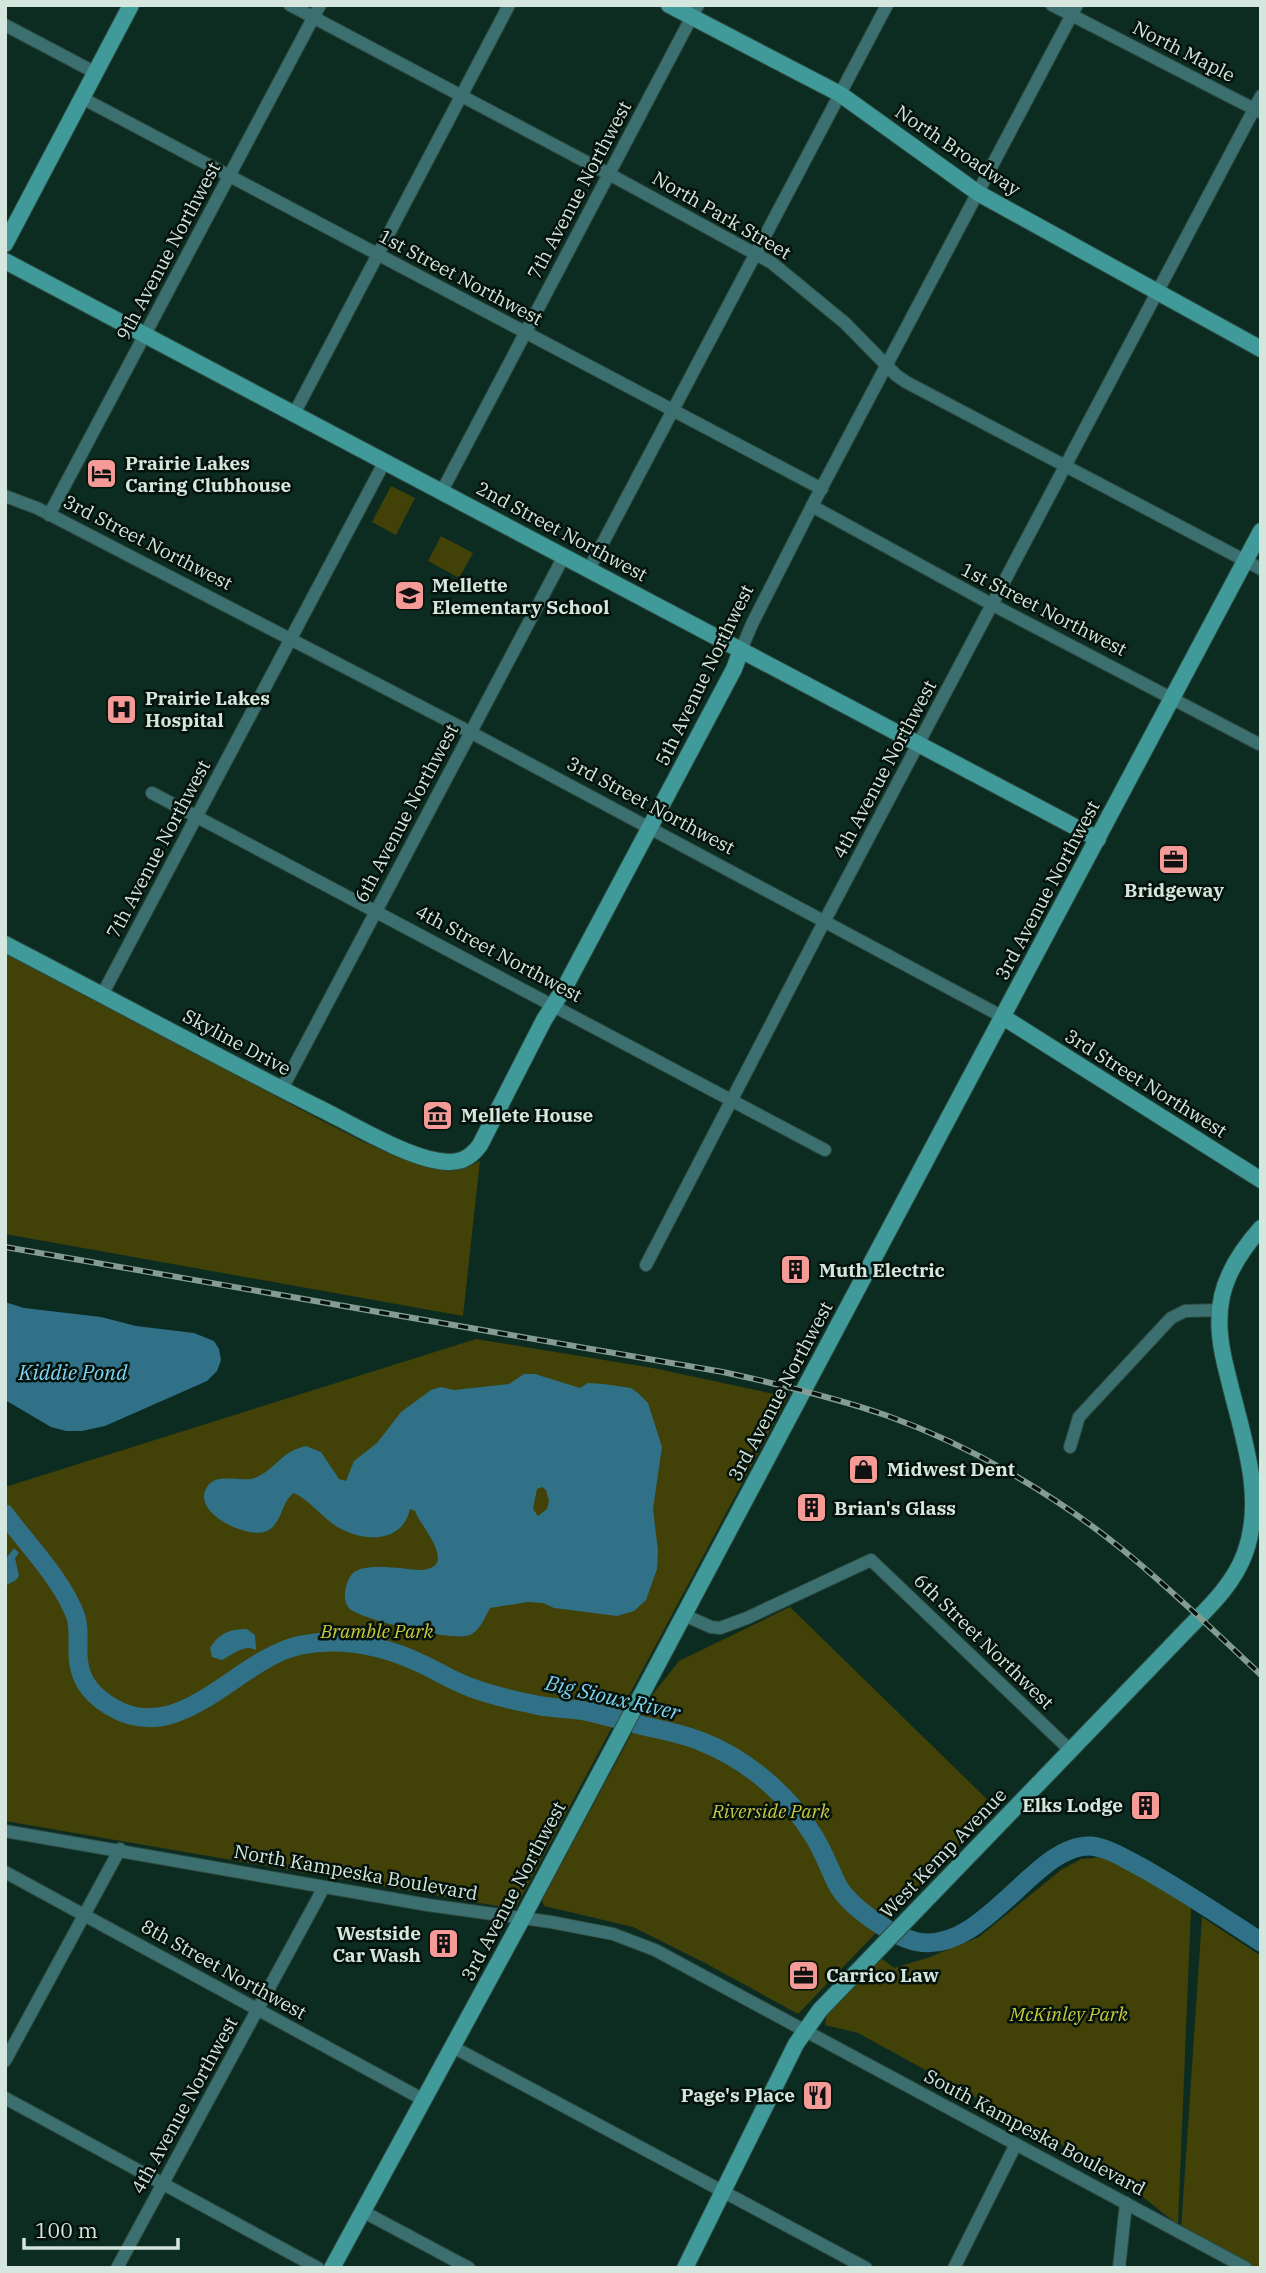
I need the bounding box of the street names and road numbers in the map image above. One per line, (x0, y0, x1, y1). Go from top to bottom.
street label: North Maple (1129, 15, 1239, 87)
street label: 7th Avenue Northwest (522, 96, 636, 283)
street label: North Broadway (891, 99, 1026, 201)
street label: 9th Avenue Northwest (111, 157, 225, 344)
street label: North Park Street (648, 166, 796, 265)
street label: 1st Street Northwest (375, 224, 547, 331)
street label: 2nd Street Northwest (472, 476, 652, 586)
street label: 3rd Street Northwest (59, 489, 237, 595)
street label: 1st Street Northwest (957, 557, 1131, 661)
street label: 5th Avenue Northwest (650, 580, 758, 770)
street label: 4th Avenue Northwest (827, 675, 941, 862)
street label: 6th Avenue Northwest (349, 719, 463, 906)
street label: 3rd Street Northwest (563, 751, 739, 860)
street label: 7th Avenue Northwest (101, 755, 215, 942)
street label: 3rd Avenue Northwest (989, 796, 1105, 984)
street label: 4th Street Northwest (412, 899, 587, 1007)
street label: Skyline Drive (179, 1004, 295, 1080)
street label: 3rd Street Northwest (1061, 1023, 1232, 1143)
street label: 3rd Avenue Northwest (722, 1297, 838, 1485)
street label: 6th Street Northwest (909, 1568, 1059, 1714)
street label: West Kemp Avenue (875, 1783, 1011, 1923)
street label: 3rd Avenue Northwest (455, 1797, 571, 1985)
street label: North Kampeska Boulevard (232, 1839, 480, 1905)
street label: 8th Street Northwest (137, 1914, 311, 2025)
street label: 4th Avenue Northwest (125, 2012, 243, 2198)
street label: South Kampeska Boulevard (920, 2063, 1150, 2201)

